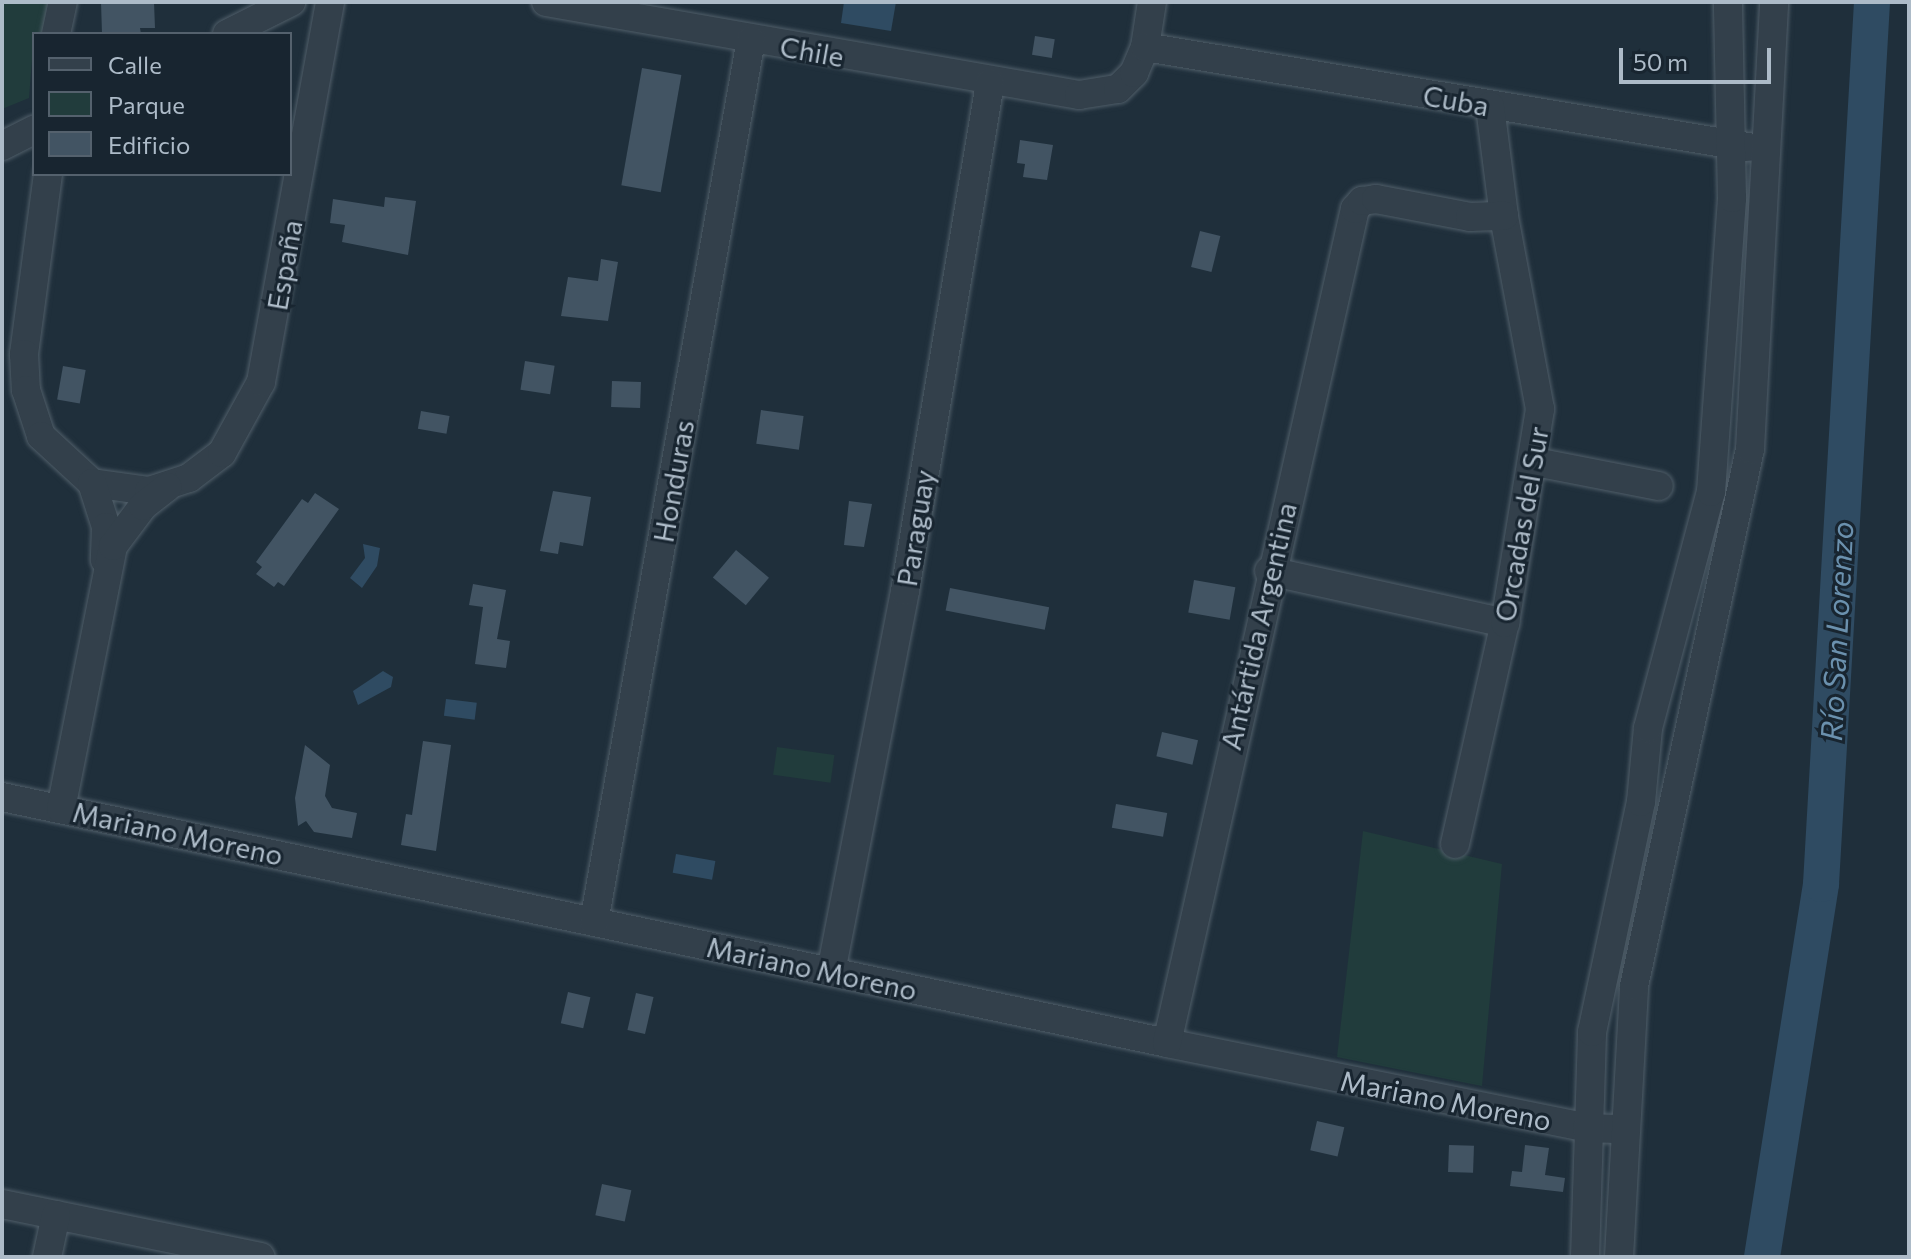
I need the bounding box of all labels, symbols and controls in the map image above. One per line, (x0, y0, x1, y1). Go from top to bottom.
street label: Chile (777, 29, 847, 73)
legend (32, 32, 292, 176)
scale bar (1623, 32, 1775, 82)
text: 50 m (1633, 47, 1688, 76)
text: Calle (108, 50, 162, 79)
street label: Cuba (1421, 78, 1491, 122)
text: Parque (108, 90, 185, 119)
text: Edificio (108, 130, 190, 159)
street label: España (260, 217, 308, 313)
street label: Honduras (646, 417, 700, 545)
street label: Orcadas del Sur (1487, 424, 1555, 624)
street label: Paraguay (889, 467, 941, 589)
street label: Antártida Argentina (1213, 499, 1303, 753)
water label: Río San Lorenzo (1812, 520, 1860, 742)
street label: Mariano Moreno (70, 794, 286, 872)
street label: Mariano Moreno (704, 929, 920, 1007)
street label: Mariano Moreno (1338, 1063, 1554, 1137)

